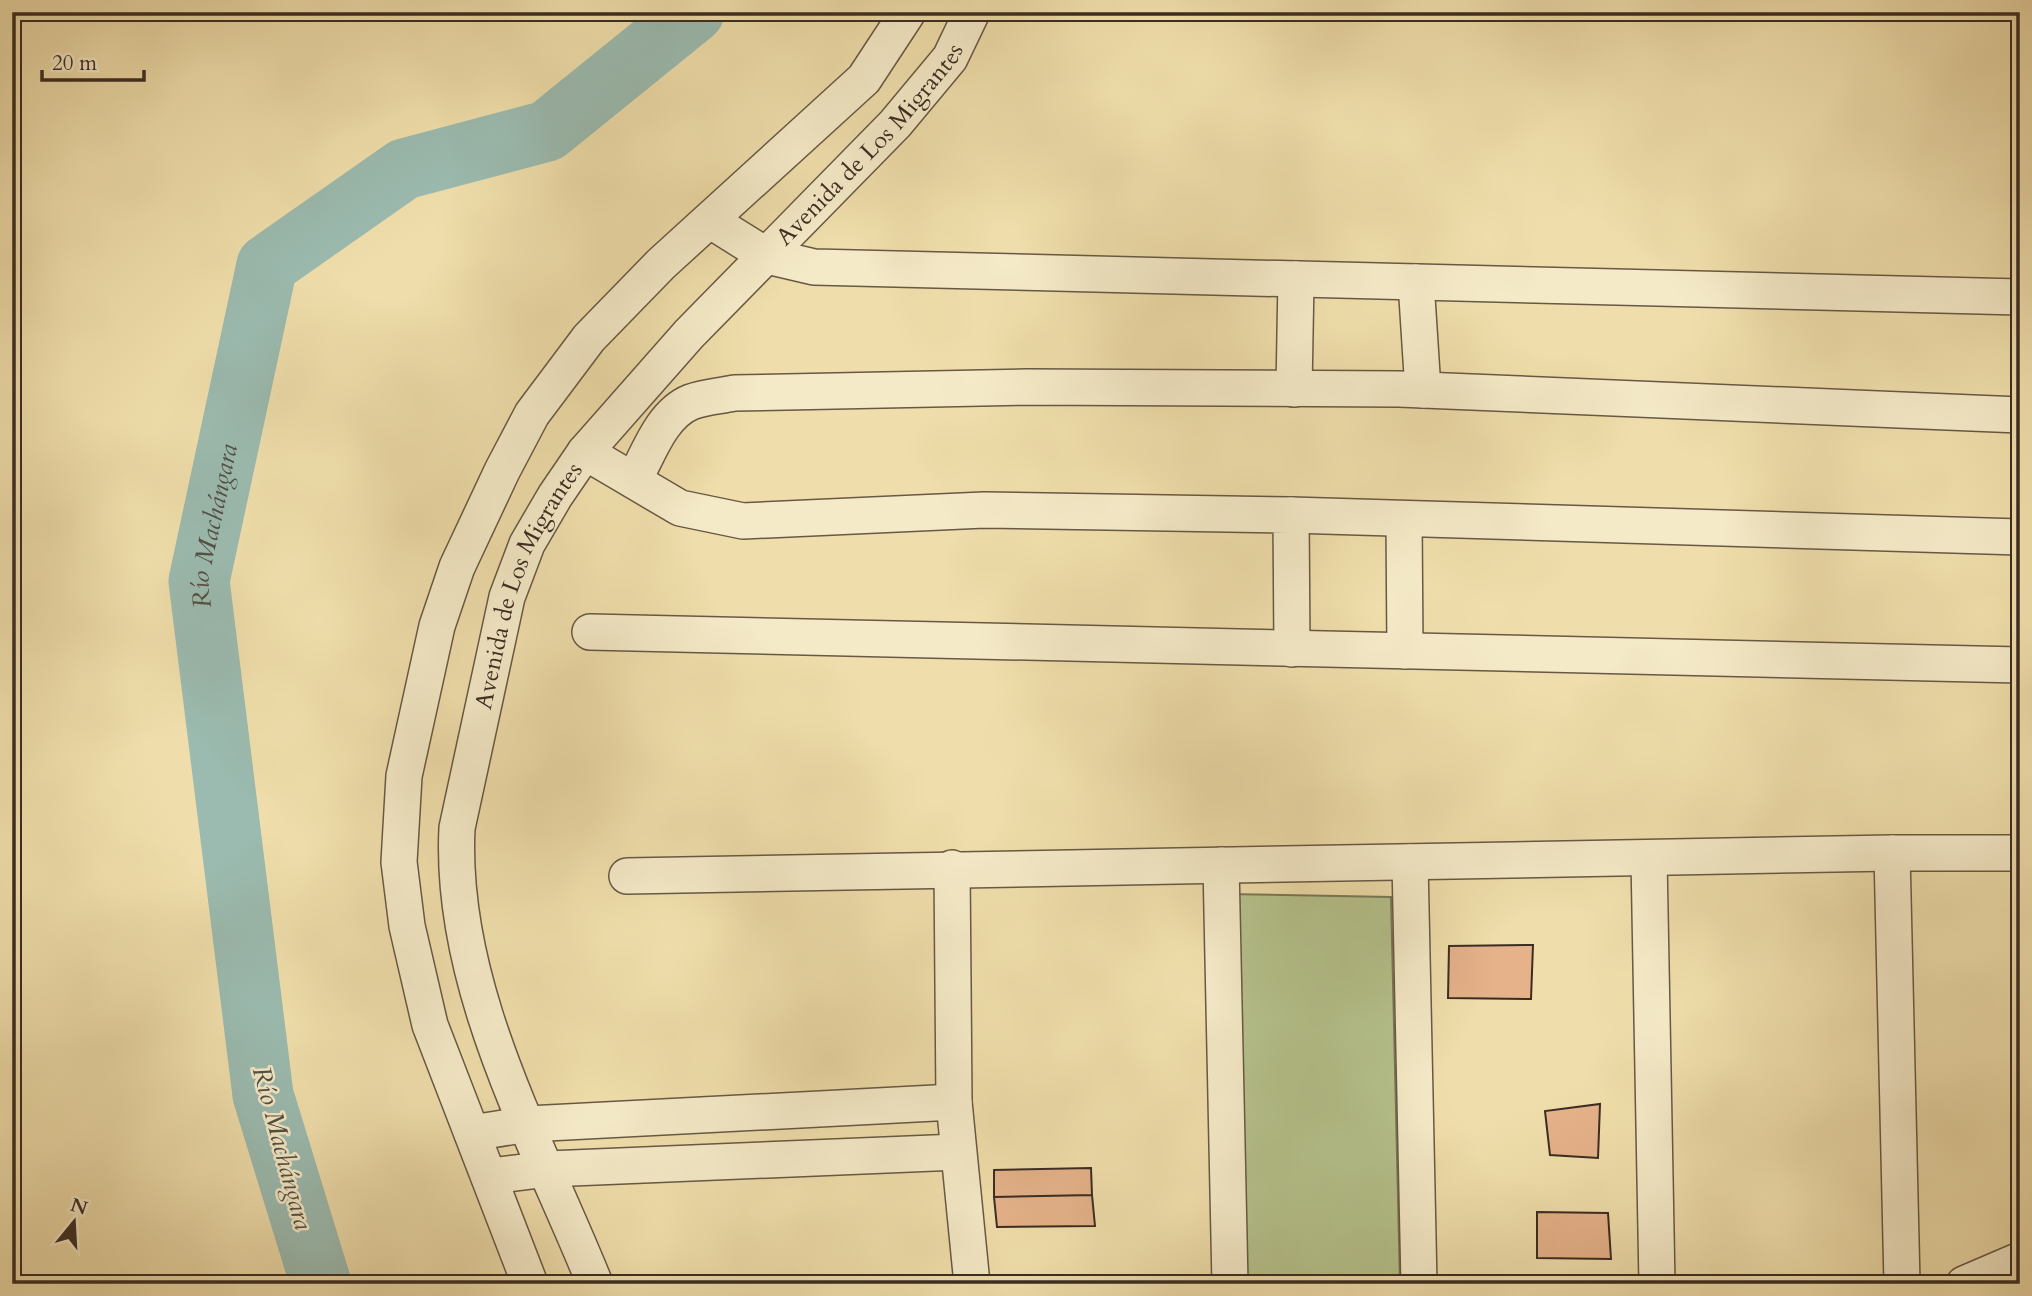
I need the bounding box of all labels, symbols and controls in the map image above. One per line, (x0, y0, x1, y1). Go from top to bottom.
scale bar (42, 38, 144, 82)
street label: Avenida de Los Migrantes (769, 38, 971, 253)
text: 20 m (52, 49, 97, 78)
water label: Río Machángara (182, 440, 246, 610)
street label: Avenida de Los Migrantes (467, 456, 590, 712)
water label: Río Machángara (244, 1063, 321, 1234)
north arrow (38, 1188, 108, 1258)
text: N (67, 1192, 91, 1222)

